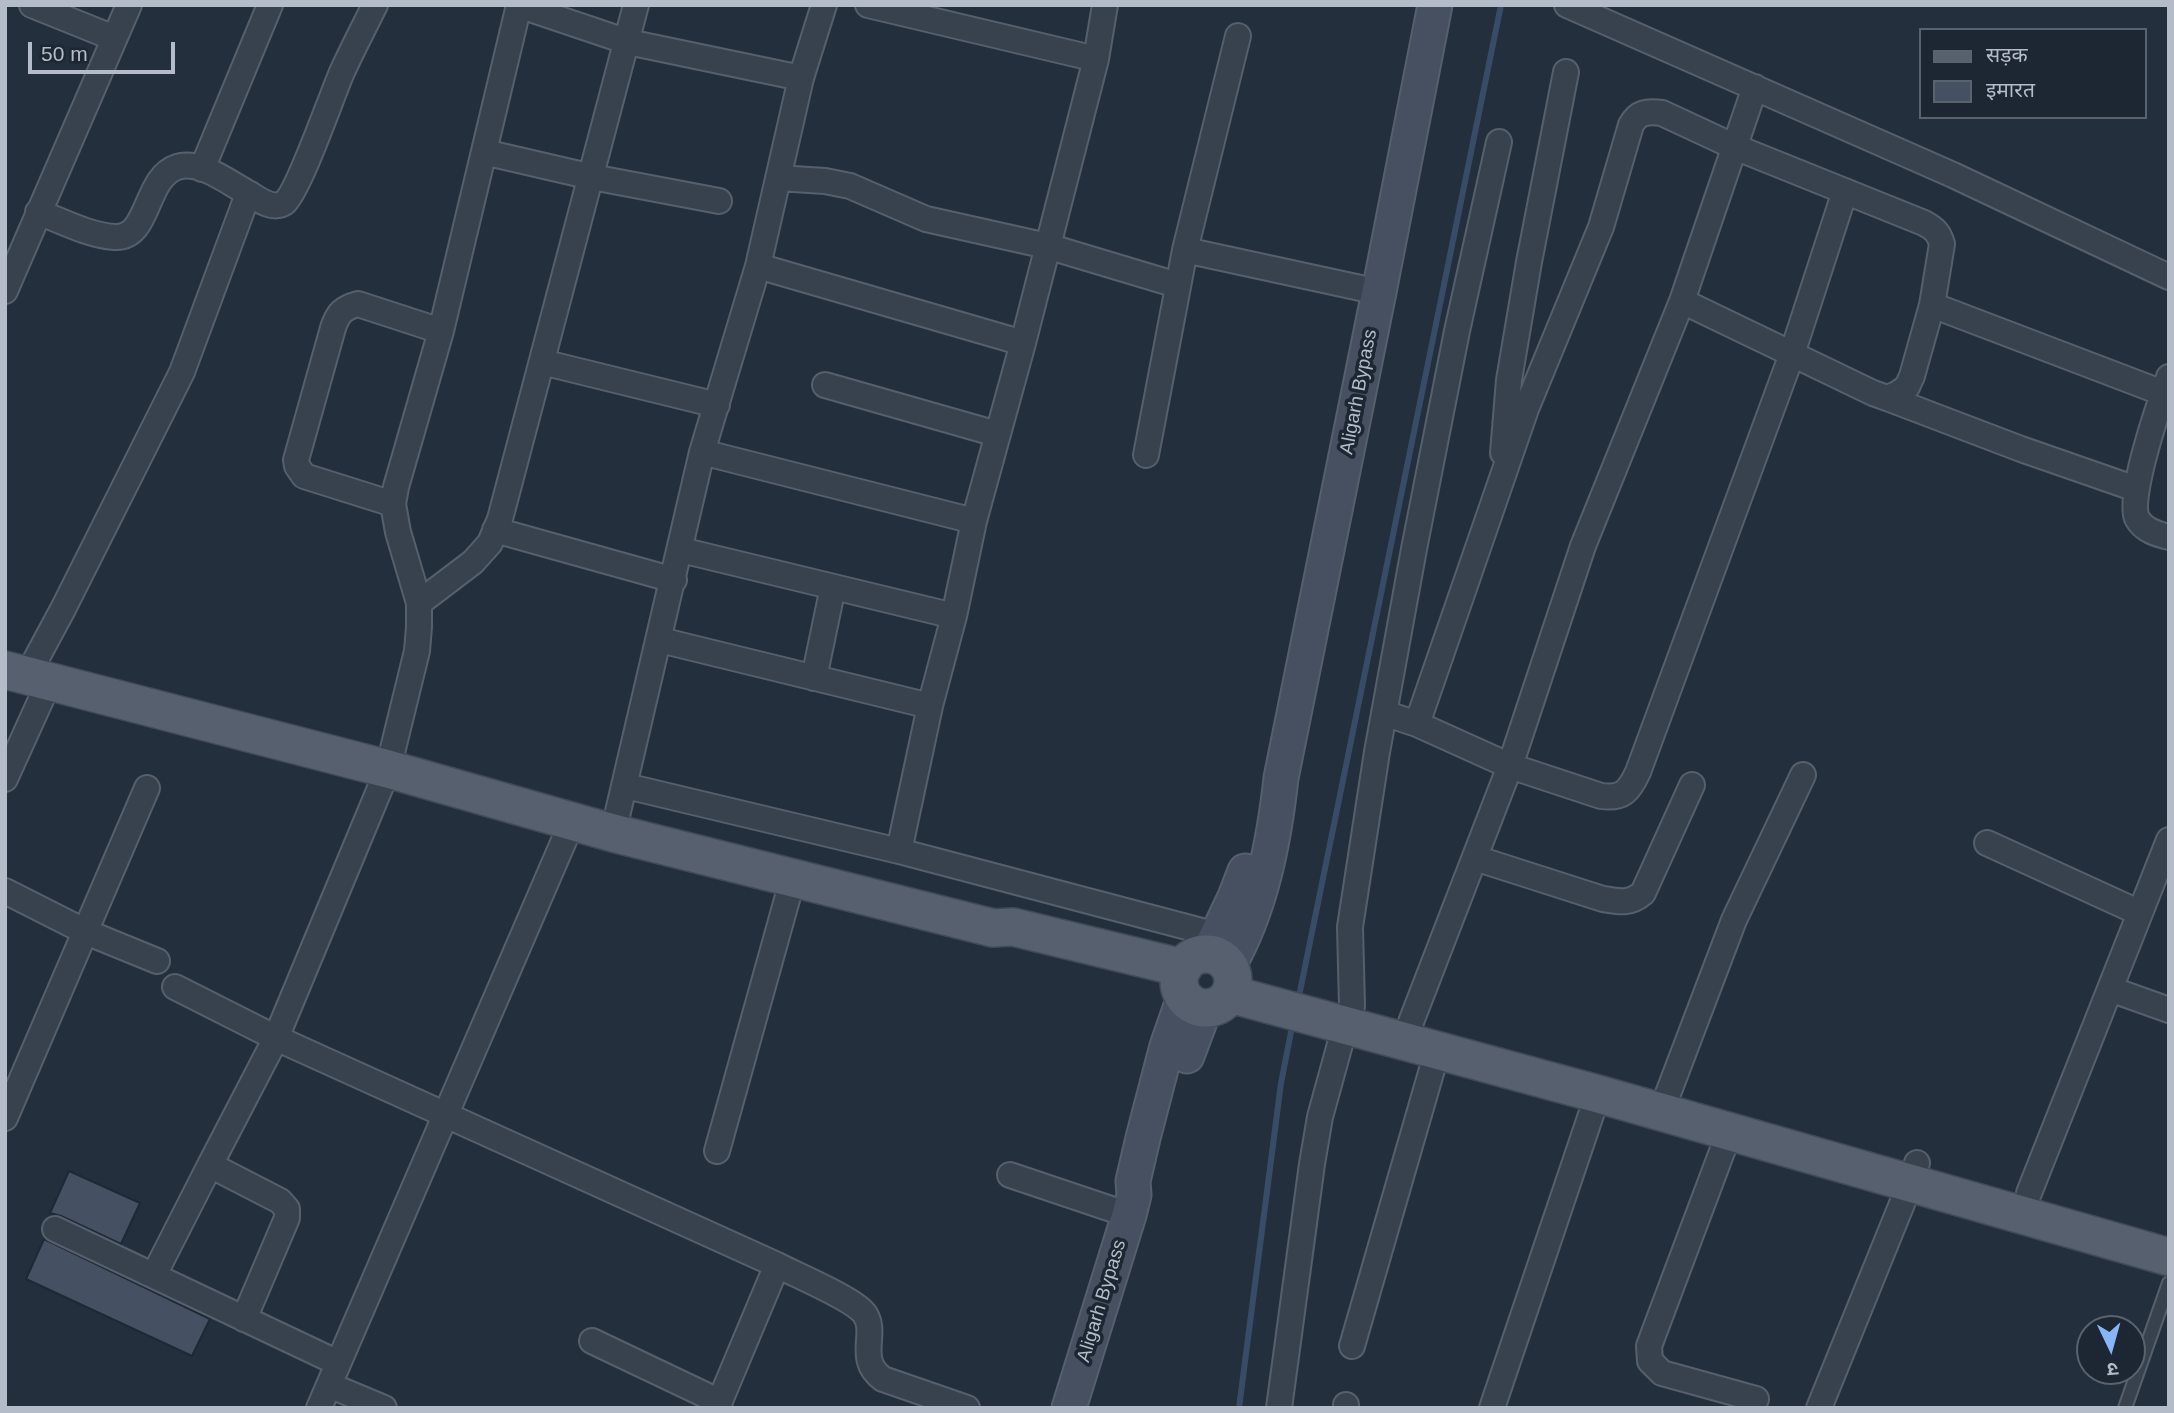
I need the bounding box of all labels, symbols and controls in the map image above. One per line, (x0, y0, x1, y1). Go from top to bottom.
scale bar (32, 28, 178, 72)
legend (1918, 28, 2146, 119)
text: 50 m (41, 42, 88, 65)
text: सड़क (1986, 43, 2028, 66)
text: इमारत (1986, 78, 2035, 101)
street label: Aligarh Bypass (1336, 328, 1382, 456)
street label: Aligarh Bypass (1073, 1237, 1131, 1365)
north arrow (2076, 1315, 2146, 1385)
text: उ (2106, 1358, 2119, 1380)

